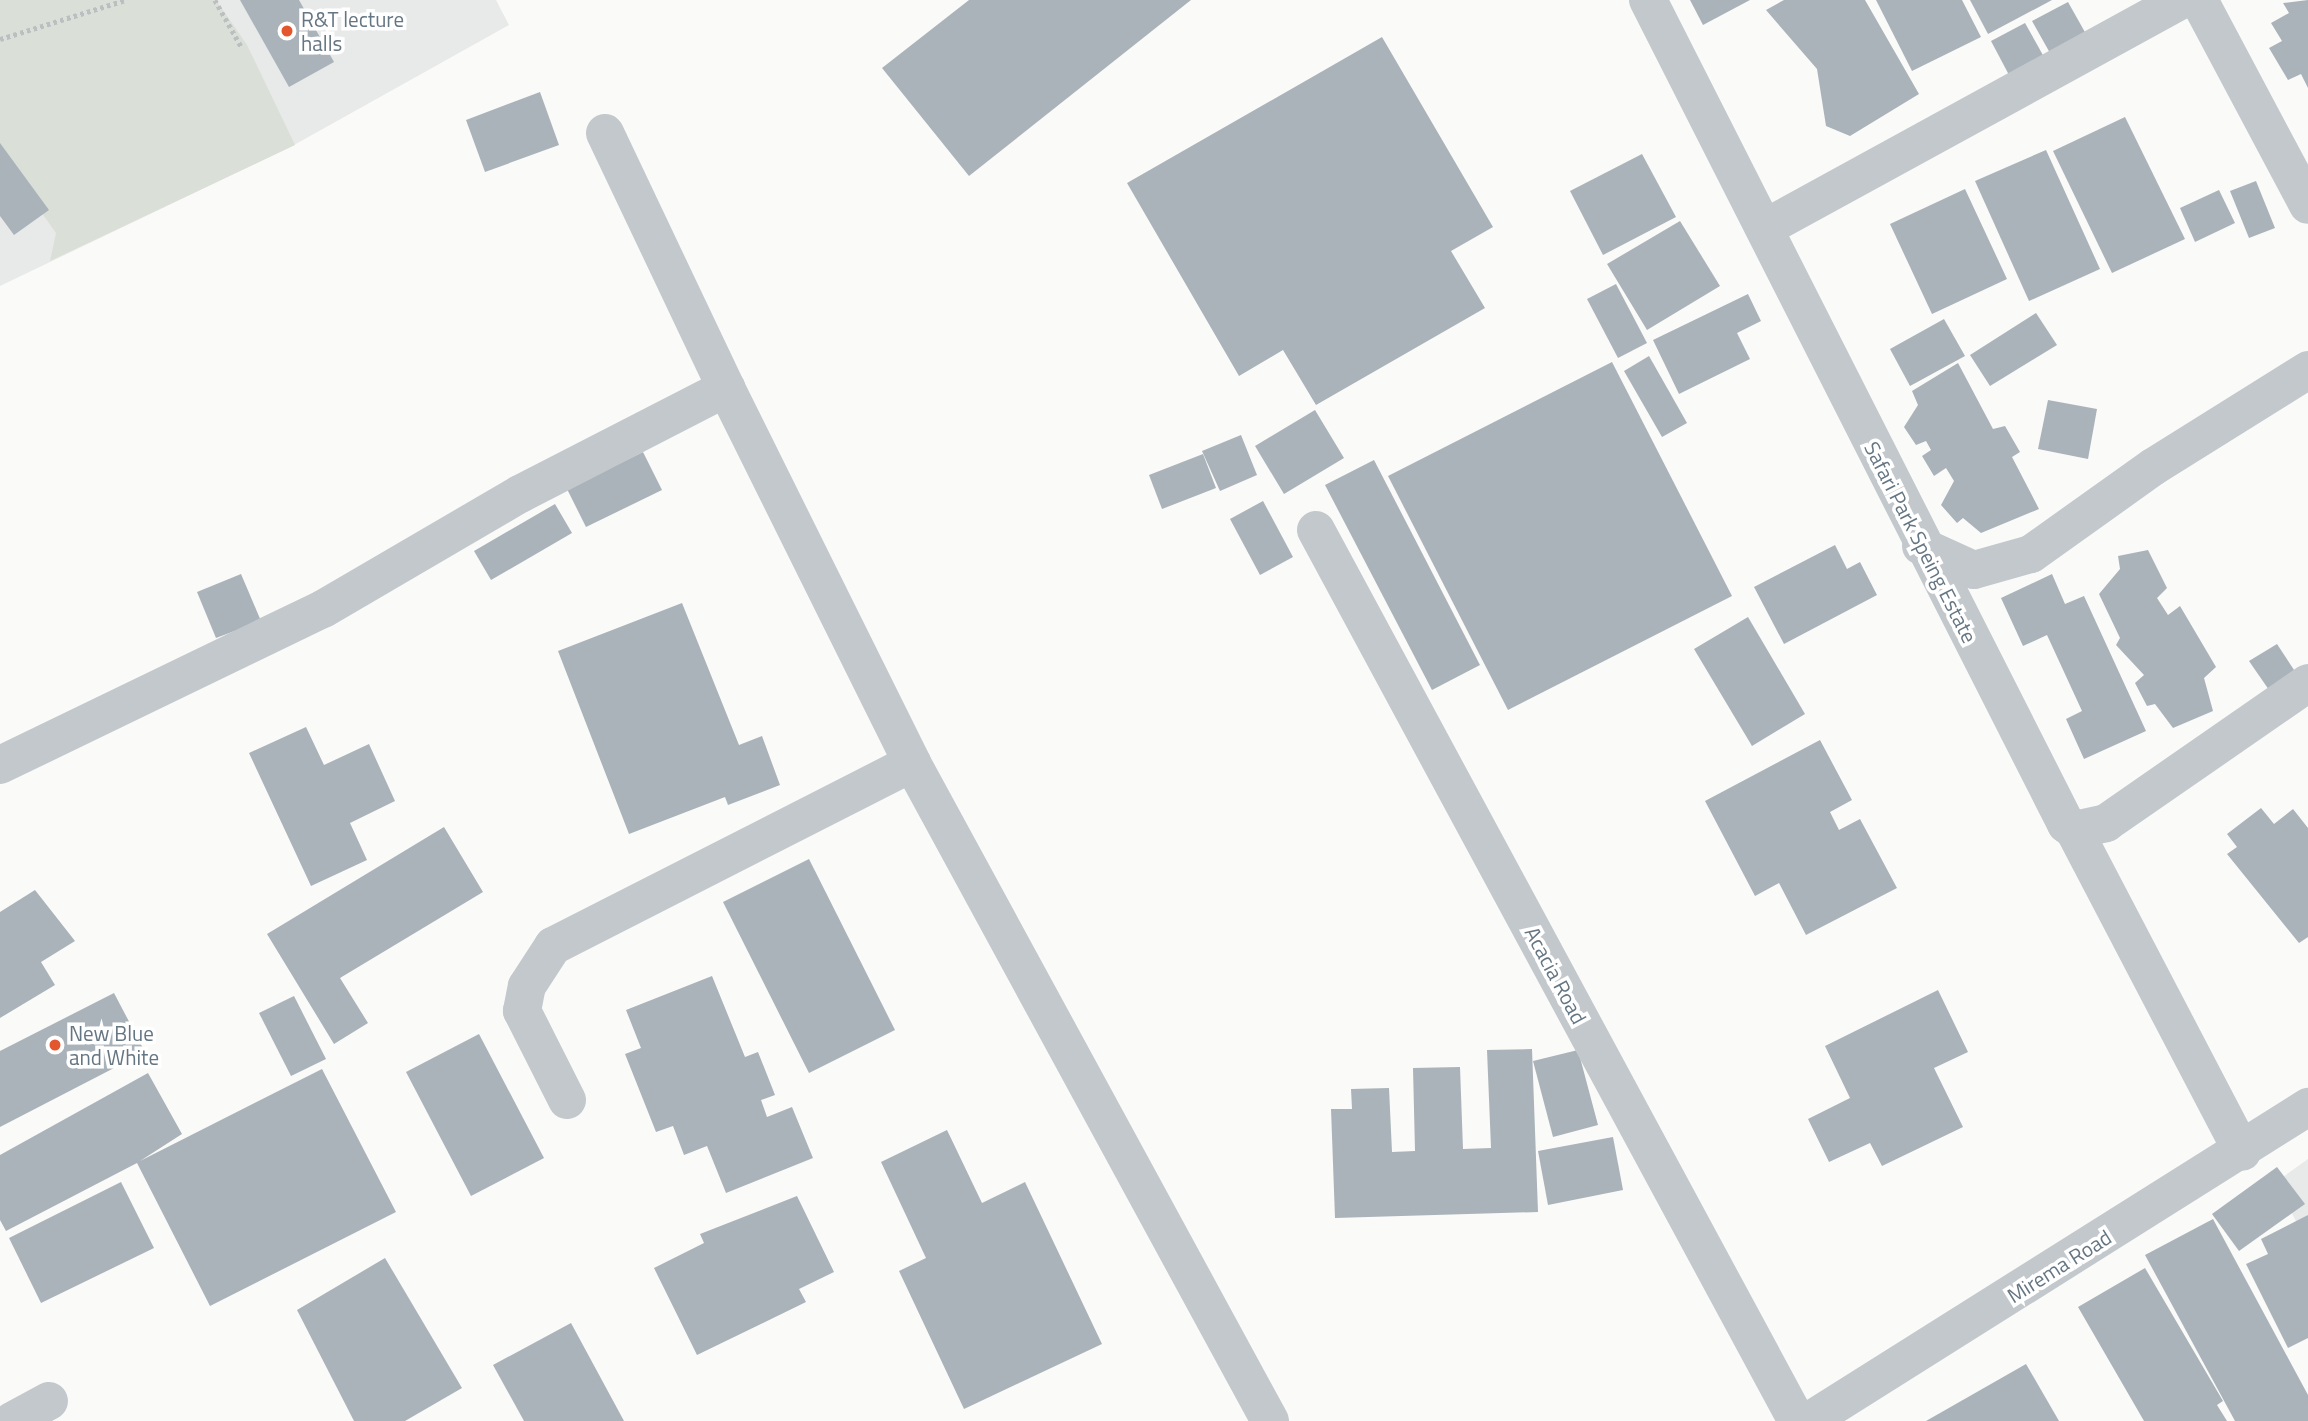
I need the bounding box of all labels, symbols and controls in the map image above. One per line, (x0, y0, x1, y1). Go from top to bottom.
place label: R&T lecture halls (301, 6, 404, 56)
marker: R&T lecture halls (279, 23, 295, 39)
street label: Safari Park Speing Estate (1859, 437, 1983, 647)
street label: Acacia Road (1520, 922, 1592, 1028)
place label: New Blue and White (69, 1020, 159, 1070)
marker: New Blue and White (47, 1037, 63, 1053)
street label: Mirema Road (2002, 1224, 2116, 1308)

